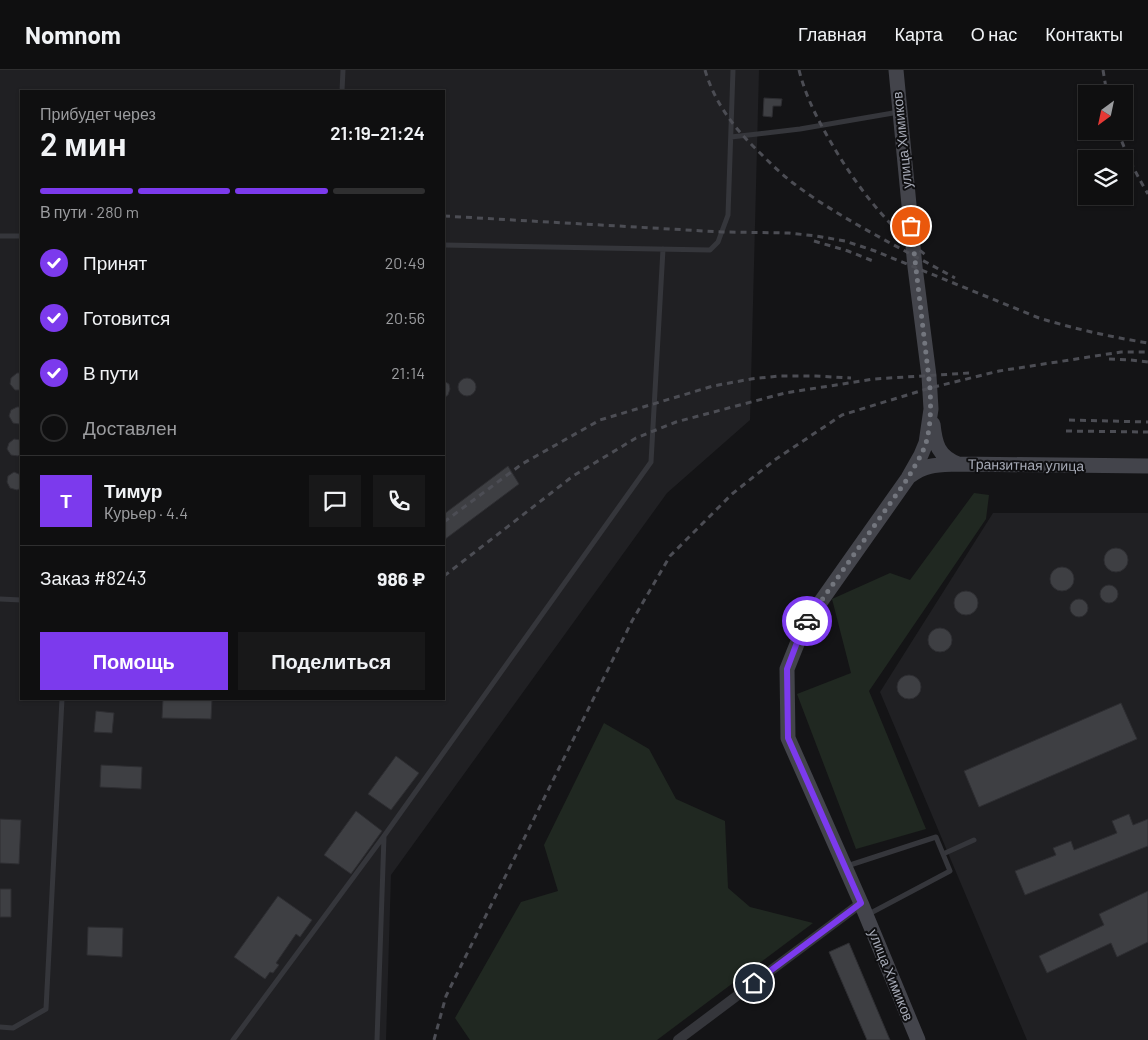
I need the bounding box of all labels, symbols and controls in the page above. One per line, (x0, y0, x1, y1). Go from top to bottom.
text: Nomnom (25, 20, 121, 49)
text: Главная (798, 23, 867, 45)
text: Карта (895, 23, 943, 45)
text: О нас (971, 23, 1017, 45)
text: Контакты (1045, 23, 1123, 45)
north arrow (1078, 85, 1132, 140)
map controls (1078, 85, 1133, 205)
street label: улица Химиков (888, 91, 915, 189)
text: Прибудет через (40, 104, 156, 123)
text: 21:19–21:24 (330, 121, 425, 144)
text: 2 мин (40, 124, 127, 162)
button: layers (1078, 150, 1133, 205)
text: В пути · 280 m (40, 202, 139, 221)
pin (890, 205, 932, 247)
icon: bag (897, 212, 925, 240)
icon: check (40, 249, 68, 277)
text: Принят (83, 251, 147, 274)
text: 20:49 (385, 253, 425, 272)
icon: check (40, 304, 68, 332)
text: Готовится (83, 306, 170, 329)
text: 20:56 (385, 308, 425, 327)
icon: check (40, 359, 68, 387)
text: В пути (83, 361, 139, 384)
text: 21:14 (391, 363, 425, 382)
text: Доставлен (83, 416, 177, 439)
street label: Транзитная улица (968, 455, 1084, 474)
button: chat (309, 475, 361, 527)
button: phone (373, 475, 425, 527)
text: Тимур (104, 479, 162, 502)
text: Т (60, 489, 72, 512)
text: Курьер · 4.4 (104, 503, 188, 522)
text: Заказ #8243 (40, 566, 147, 589)
text: 986 ₽ (377, 567, 425, 590)
courier (782, 596, 832, 646)
icon: car (793, 607, 821, 635)
button: Помощь (40, 632, 228, 690)
button: Поделиться (238, 632, 425, 690)
street label: улица Химиков (865, 926, 918, 1023)
pin (733, 962, 775, 1004)
icon: home (740, 969, 768, 997)

